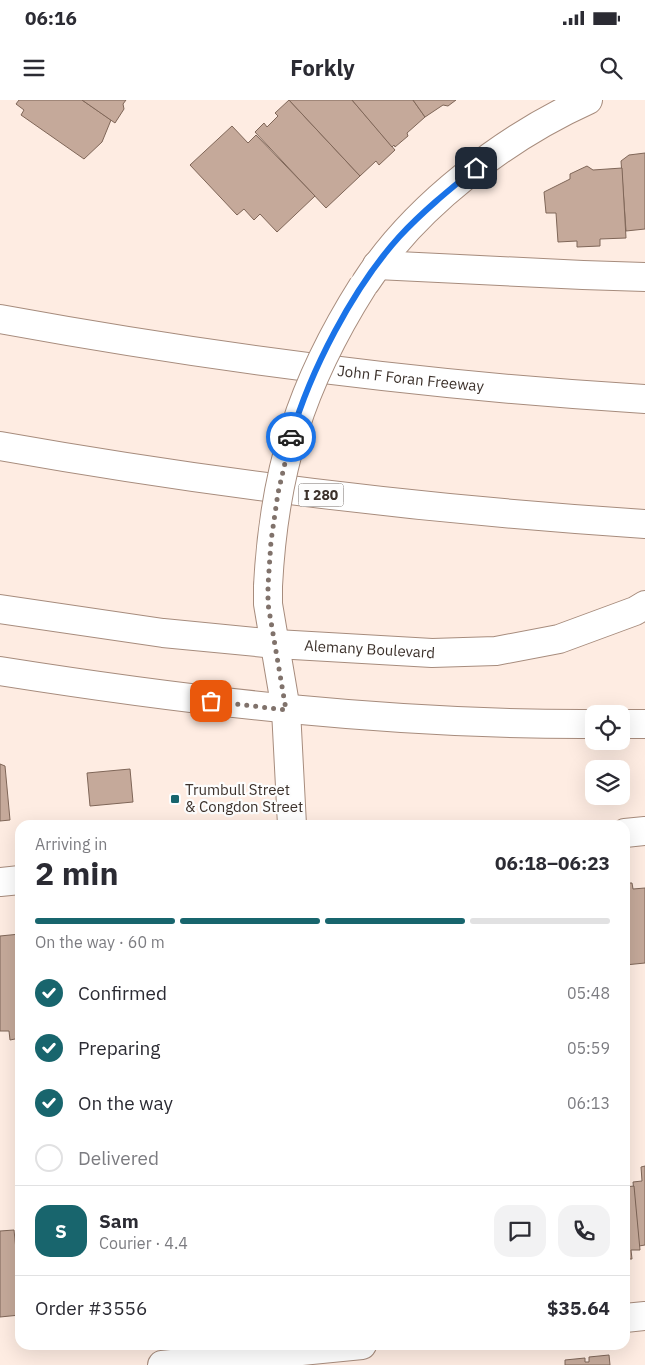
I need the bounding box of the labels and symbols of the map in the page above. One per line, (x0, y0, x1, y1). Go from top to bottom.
pin (455, 147, 497, 189)
street label: John F Foran Freeway (336, 361, 485, 396)
courier (266, 412, 316, 462)
road number: I 280 (298, 484, 344, 506)
street label: Alemany Boulevard (304, 636, 435, 662)
pin (190, 680, 232, 722)
place label: Trumbull Street & Congdon Street (185, 780, 303, 816)
marker: Trumbull Street & Congdon Street (169, 793, 181, 805)

